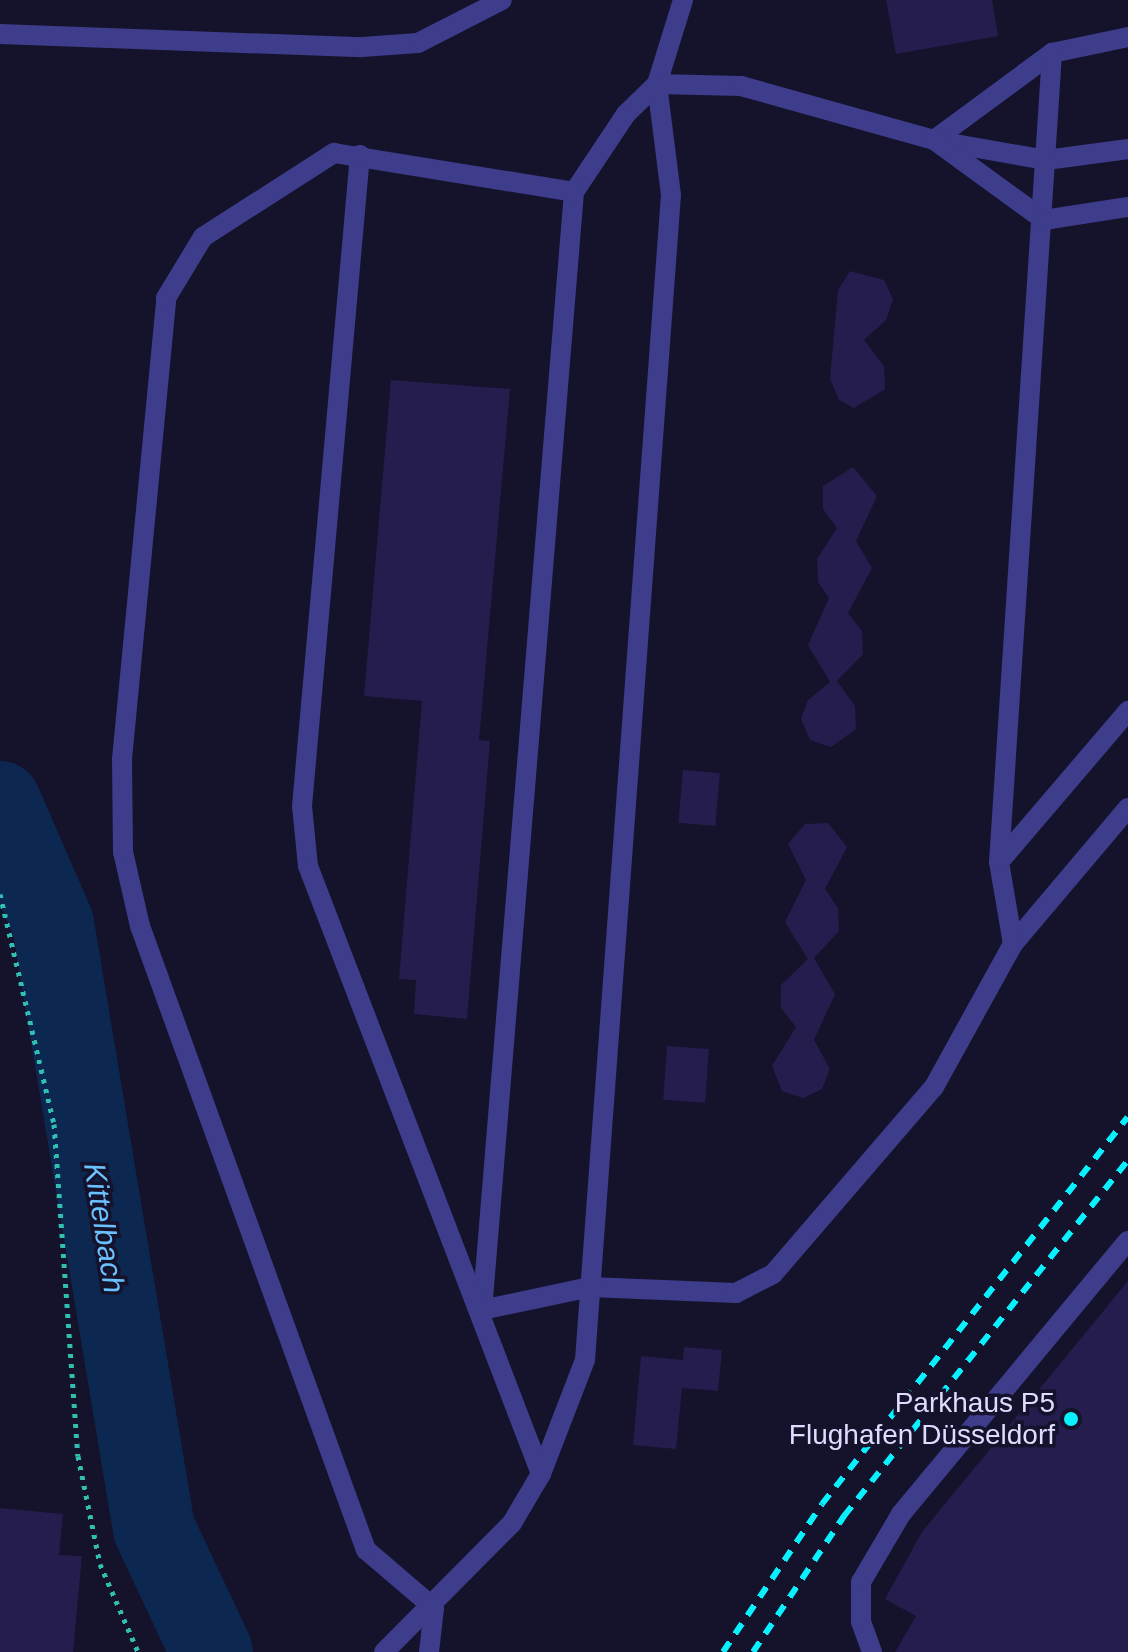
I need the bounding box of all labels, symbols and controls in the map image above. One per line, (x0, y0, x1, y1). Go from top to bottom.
water label: Kittelbach (76, 1160, 132, 1296)
place label: Parkhaus P5 Flughafen Düsseldorf (789, 1386, 1055, 1452)
marker: Parkhaus P5 Flughafen Düsseldorf (1062, 1410, 1080, 1428)

